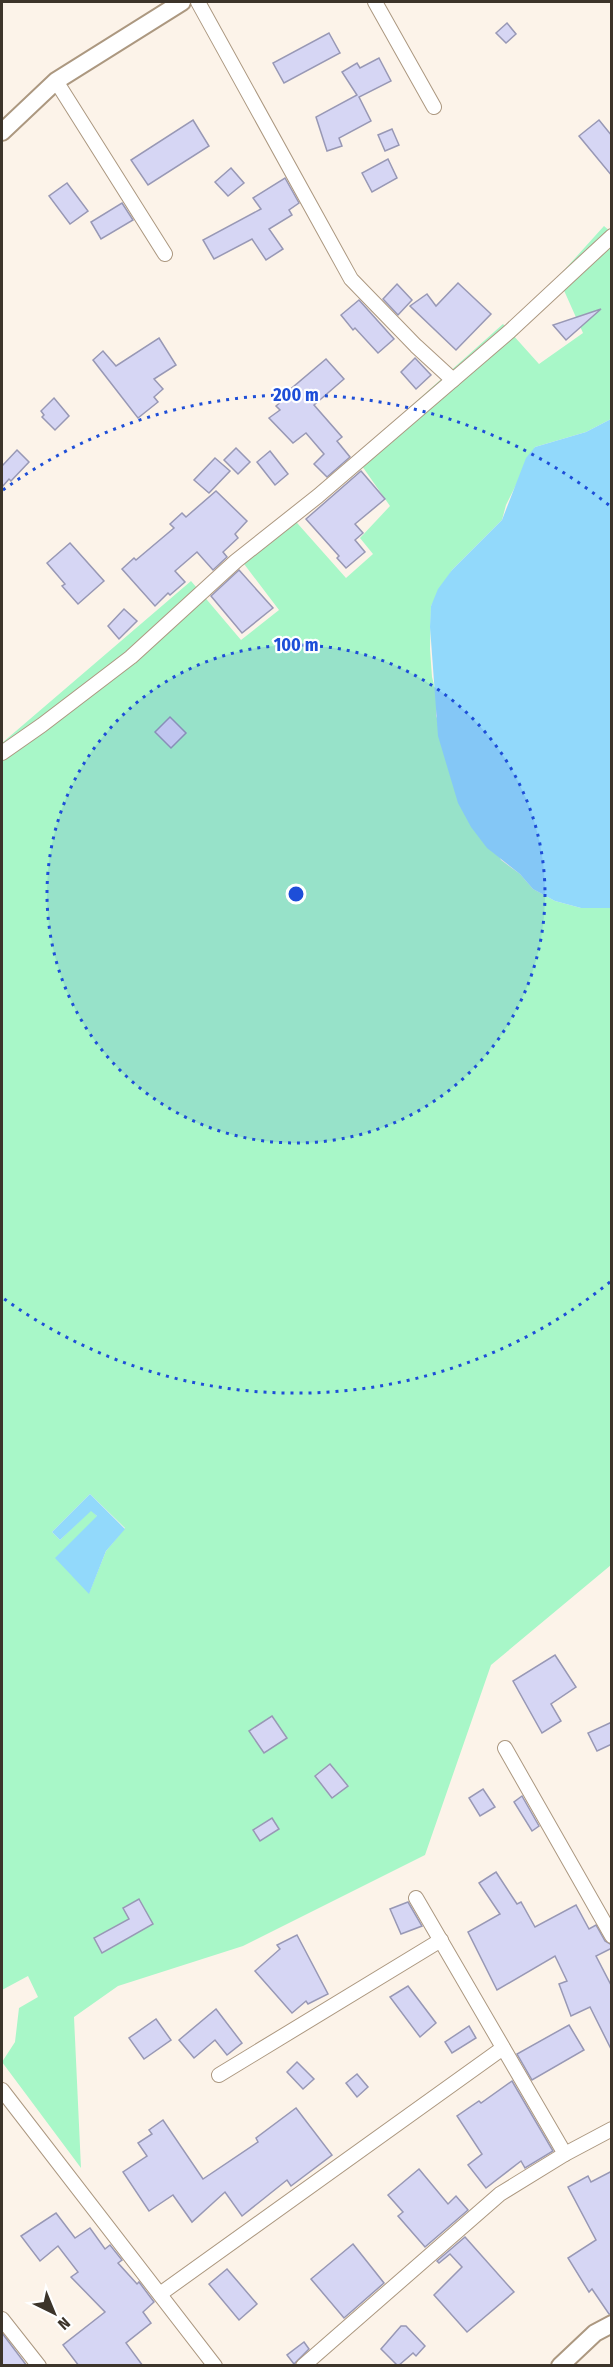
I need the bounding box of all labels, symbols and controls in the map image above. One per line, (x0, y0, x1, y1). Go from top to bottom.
text: 200 m (272, 384, 319, 406)
text: 100 m (274, 634, 318, 656)
centre of rings (286, 884, 306, 904)
north arrow (24, 2283, 84, 2343)
text: N (54, 2313, 74, 2334)

